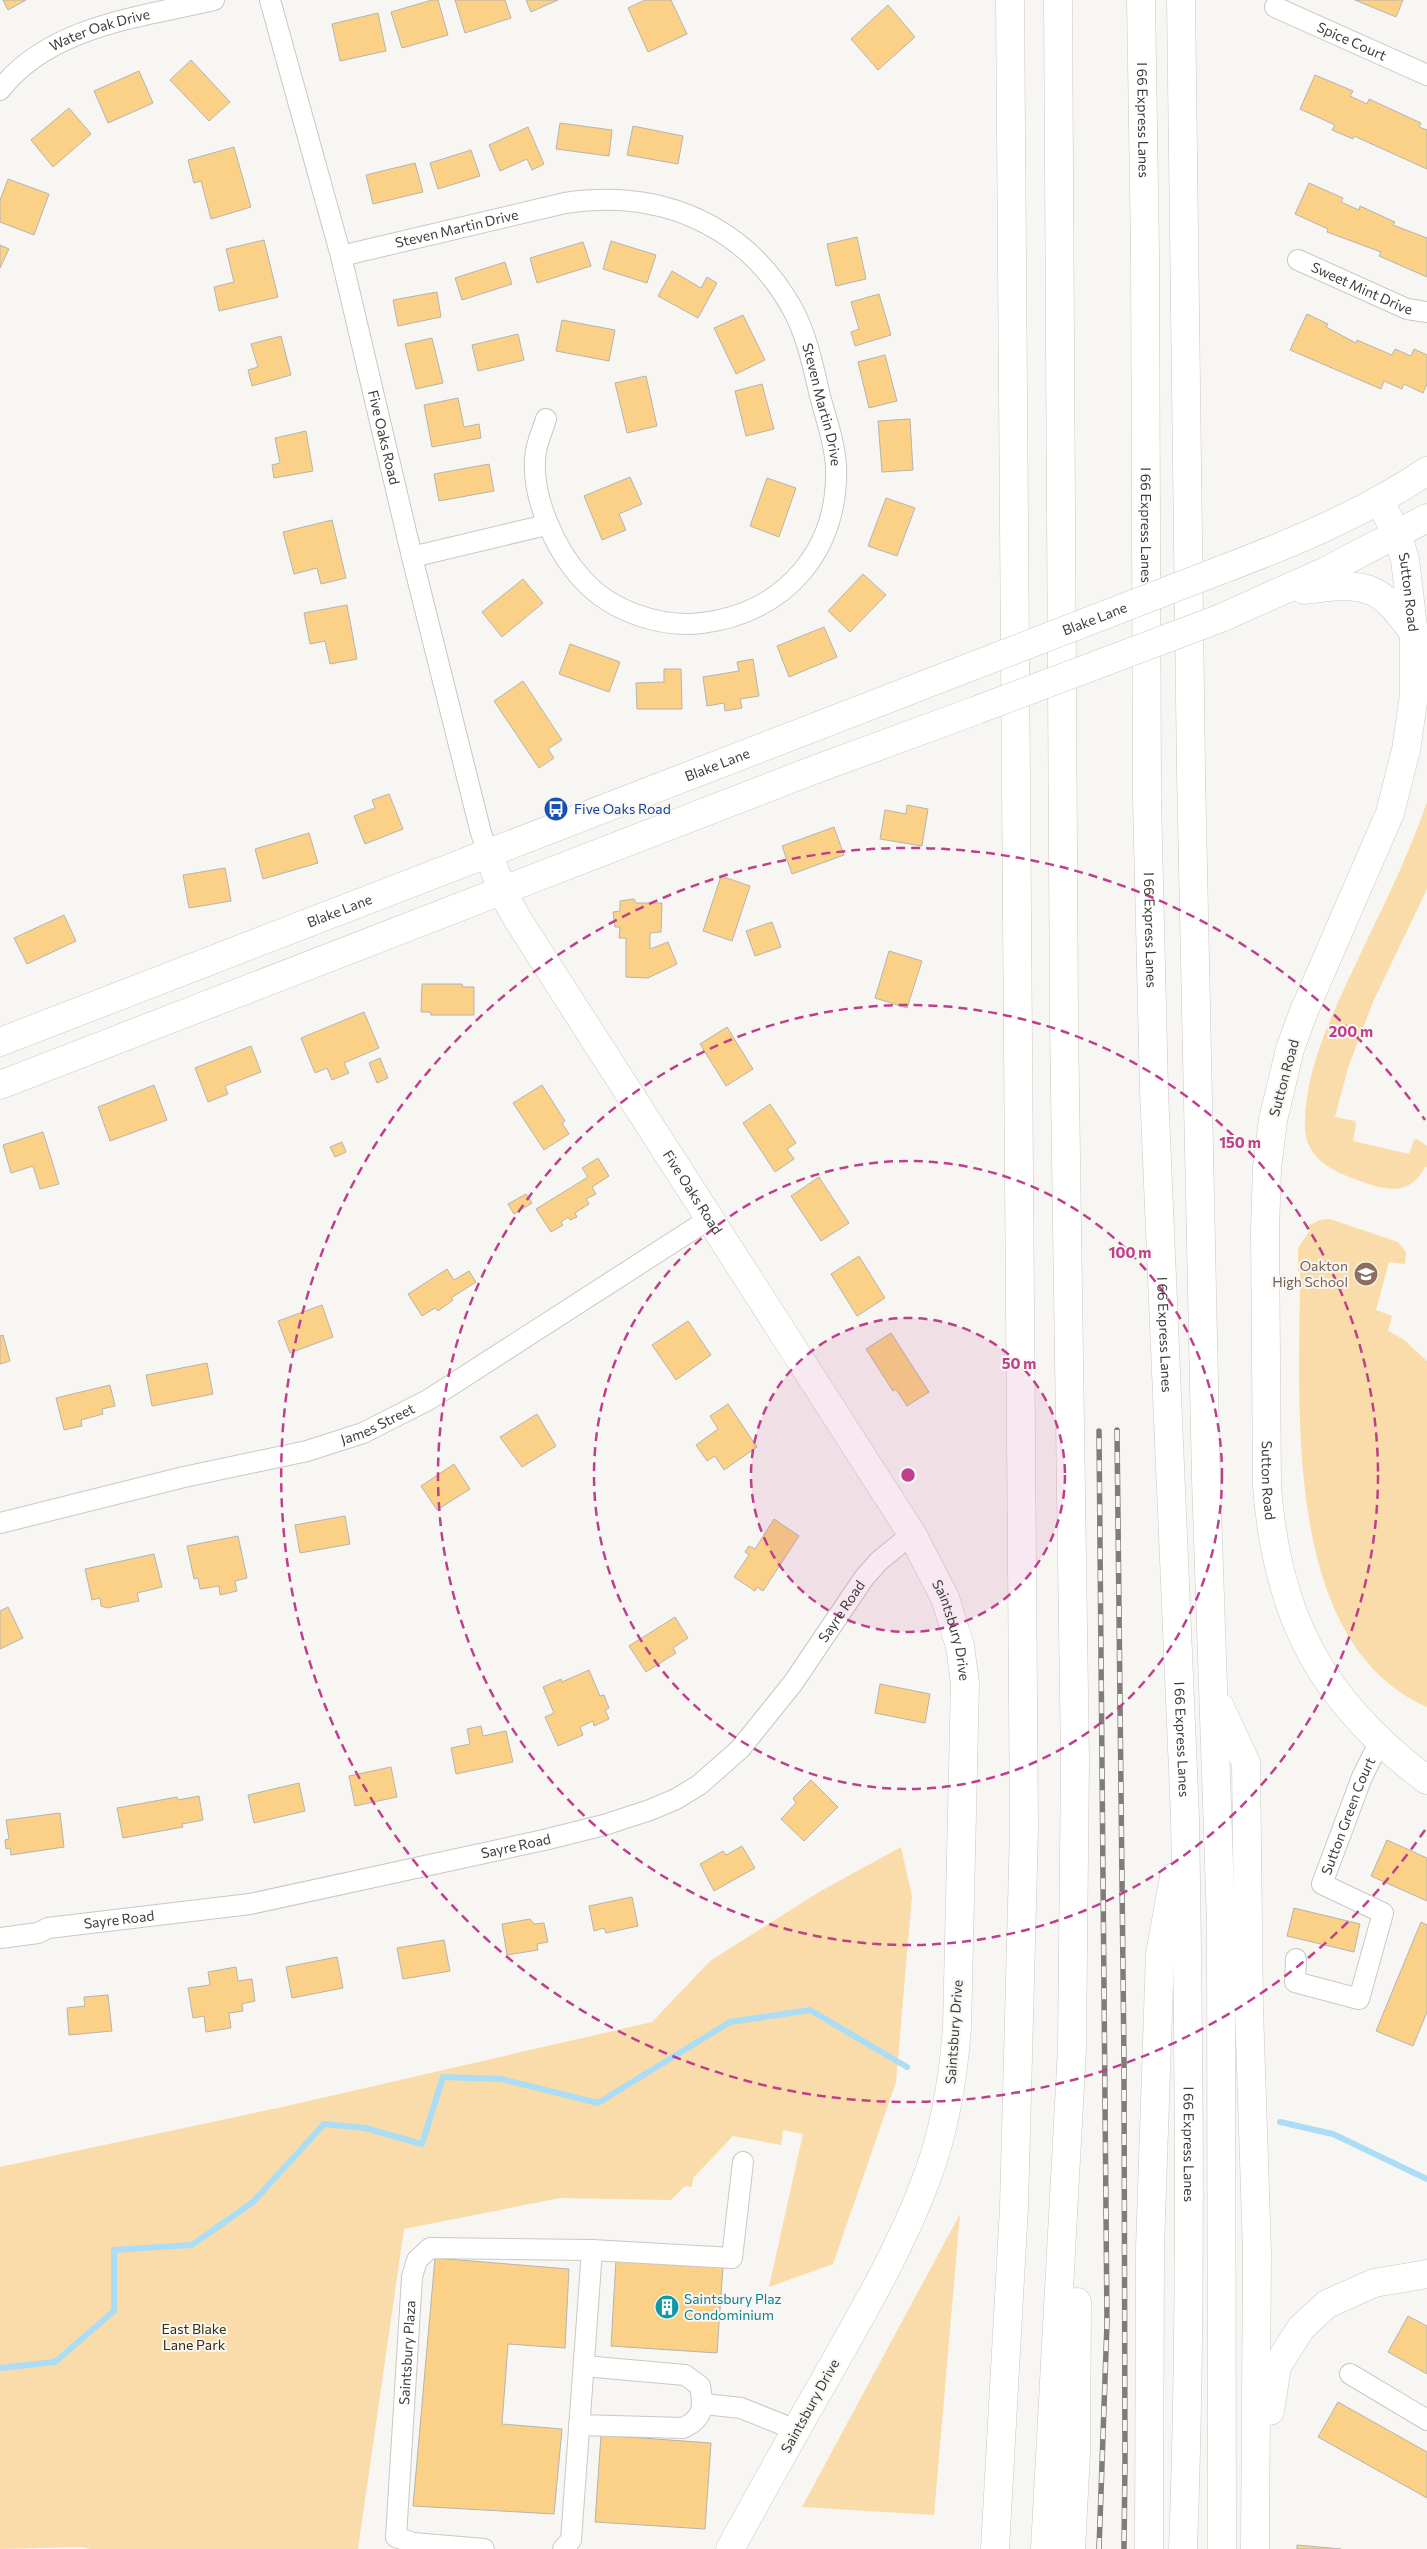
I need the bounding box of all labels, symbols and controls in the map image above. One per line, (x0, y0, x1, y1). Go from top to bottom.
street label: Water Oak Drive (46, 5, 151, 54)
street label: Spice Court (1315, 18, 1389, 64)
street label: I 66 Express Lanes (1134, 62, 1153, 178)
street label: Steven Martin Drive (393, 205, 520, 251)
street label: Sweet Mint Drive (1309, 258, 1413, 318)
street label: Steven Martin Drive (799, 341, 845, 467)
street label: Five Oaks Road (365, 388, 404, 486)
street label: I 66 Express Lanes (1138, 467, 1155, 583)
street label: Sutton Road (1395, 550, 1423, 632)
street label: Blake Lane (1060, 598, 1129, 639)
street label: Blake Lane (682, 744, 752, 784)
bus stop icon: Five Oaks Road (543, 796, 569, 822)
place label: Five Oaks Road (574, 800, 671, 817)
street label: I 66 Express Lanes (1141, 872, 1161, 988)
street label: Blake Lane (305, 890, 374, 931)
text: 200 m (1329, 1022, 1373, 1040)
street label: Sutton Road (1265, 1037, 1302, 1118)
text: 150 m (1219, 1133, 1261, 1151)
street label: Five Oaks Road (660, 1147, 726, 1237)
text: 100 m (1109, 1243, 1151, 1261)
place label: Oakton High School (1272, 1257, 1348, 1290)
school or university icon: Oakton High School (1353, 1261, 1379, 1287)
street label: I 66 Express Lanes (1154, 1276, 1176, 1393)
text: 50 m (1002, 1354, 1036, 1372)
street label: James Street (338, 1399, 417, 1448)
street label: Sutton Road (1259, 1441, 1279, 1521)
centre of rings (899, 1466, 917, 1484)
street label: Sayre Road (814, 1577, 868, 1645)
street label: Saintsbury Drive (929, 1577, 974, 1682)
street label: I 66 Express Lanes (1171, 1681, 1193, 1797)
street label: Sutton Green Court (1317, 1754, 1379, 1877)
street label: Sayre Road (479, 1830, 552, 1861)
street label: Sayre Road (83, 1906, 155, 1932)
street label: Saintsbury Drive (941, 1979, 966, 2085)
street label: I 66 Express Lanes (1180, 2086, 1198, 2202)
place label: Saintsbury Plaz Condominium (684, 2290, 782, 2323)
building icon: Saintsbury Plaz Condominium (654, 2294, 680, 2320)
street label: Saintsbury Plaza (395, 2300, 419, 2405)
park label: East Blake Lane Park (162, 2320, 226, 2353)
street label: Saintsbury Drive (777, 2356, 842, 2456)

